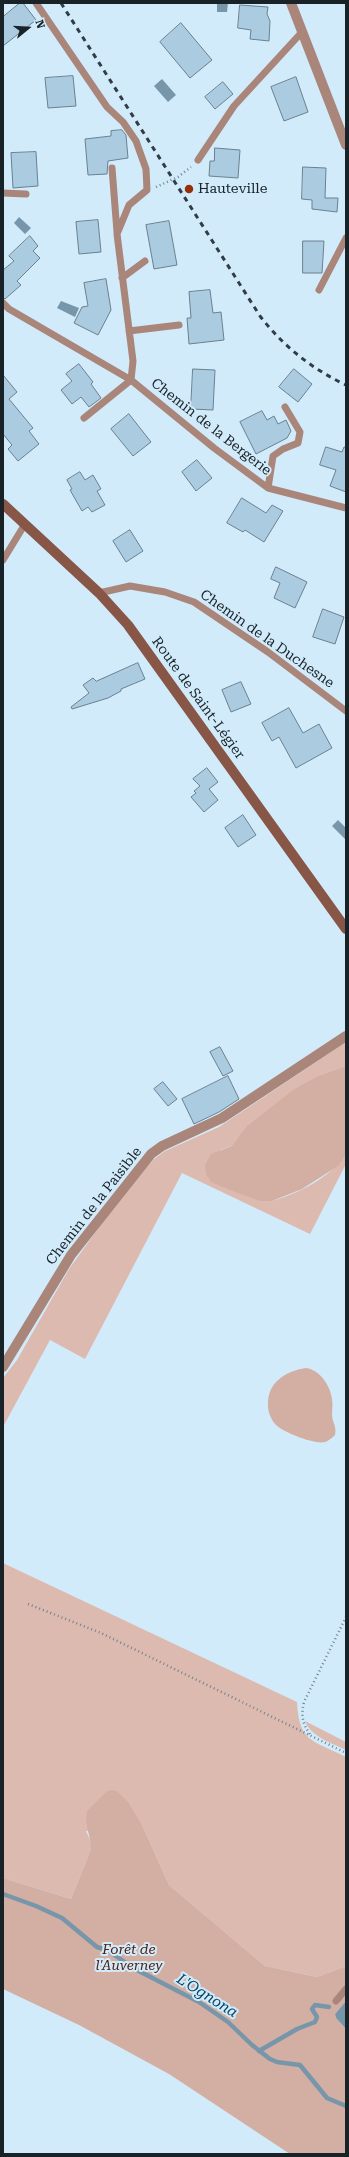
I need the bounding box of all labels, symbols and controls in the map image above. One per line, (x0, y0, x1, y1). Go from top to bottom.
north arrow (8, 8, 48, 48)
text: N (32, 18, 47, 30)
place label: Hauteville (198, 181, 267, 197)
marker: Hauteville (183, 183, 195, 195)
street label: Chemin de la Bergerie (147, 375, 275, 479)
street label: Chemin de la Duchesne (197, 586, 337, 692)
street label: Route de Saint-Légier (148, 634, 248, 762)
street label: Chemin de la Paisible (43, 1144, 145, 1268)
park label: Forêt de l'Auverney (95, 1942, 163, 1974)
water label: L'Ognona (173, 1970, 241, 2022)

